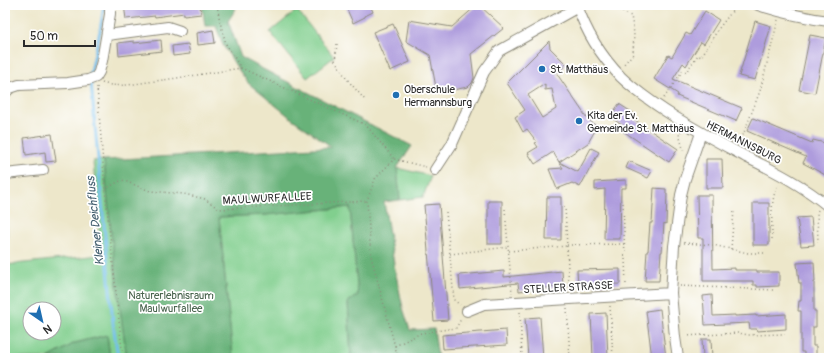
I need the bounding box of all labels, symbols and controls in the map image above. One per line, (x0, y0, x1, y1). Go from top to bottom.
scale bar (24, 22, 95, 48)
text: 50 m (30, 29, 58, 44)
place label: St. Matthäus (550, 63, 608, 76)
marker: St. Matthäus (537, 64, 547, 74)
place label: Oberschule Hermannsburg (404, 83, 472, 109)
marker: Oberschule Hermannsburg (391, 90, 401, 100)
place label: Kita der Ev. Gemeinde St. Matthäus (587, 109, 694, 135)
marker: Kita der Ev. Gemeinde St. Matthäus (574, 116, 584, 126)
street label: HERMANNSBURG (704, 118, 784, 167)
water label: Kleiner Deichfluss (83, 174, 108, 266)
street label: MAULWURFALLEE (222, 190, 312, 207)
street label: STELLER STRASSE (523, 279, 613, 296)
park label: Naturerlebnisraum Maulwurfallee (128, 289, 214, 315)
north arrow (22, 301, 62, 341)
text: N (40, 321, 54, 337)

